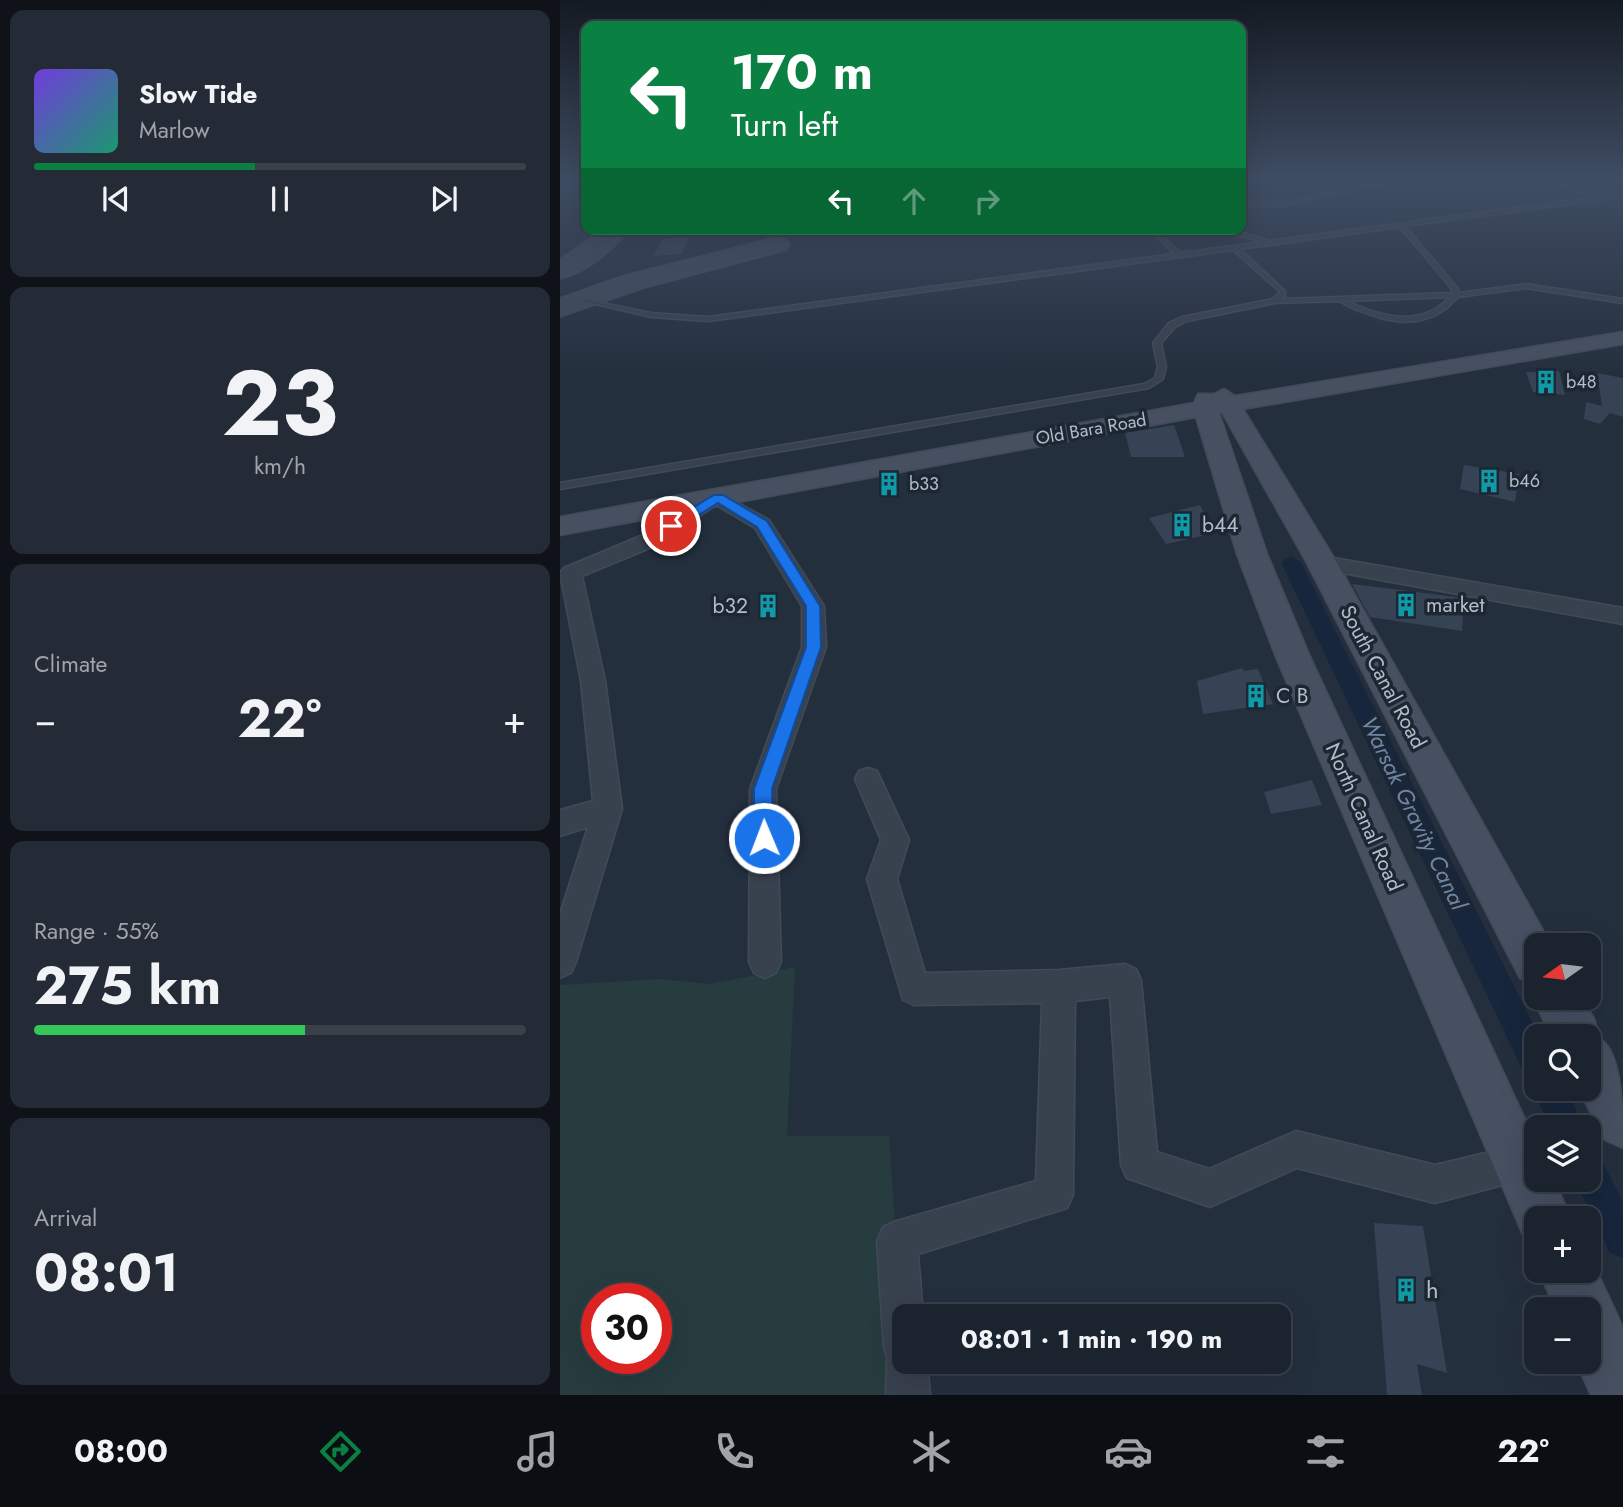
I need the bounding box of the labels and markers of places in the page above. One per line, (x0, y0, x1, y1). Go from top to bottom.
building icon: b48 (1532, 368, 1560, 396)
place label: b48 (1566, 369, 1597, 395)
building icon: b46 (1475, 467, 1503, 495)
place label: b46 (1509, 468, 1540, 494)
building icon: b33 (875, 470, 903, 498)
place label: b33 (909, 471, 939, 497)
pin (641, 496, 701, 556)
place label: b44 (1202, 510, 1238, 540)
building icon: b44 (1168, 511, 1196, 539)
place label: market (1426, 590, 1484, 620)
place label: b32 (713, 591, 748, 621)
building icon: market (1392, 591, 1420, 619)
building icon: b32 (754, 592, 782, 620)
place label: C B (1276, 681, 1308, 711)
building icon: C B (1242, 682, 1270, 710)
place label: h (1426, 1272, 1439, 1307)
building icon: h (1392, 1276, 1420, 1304)

